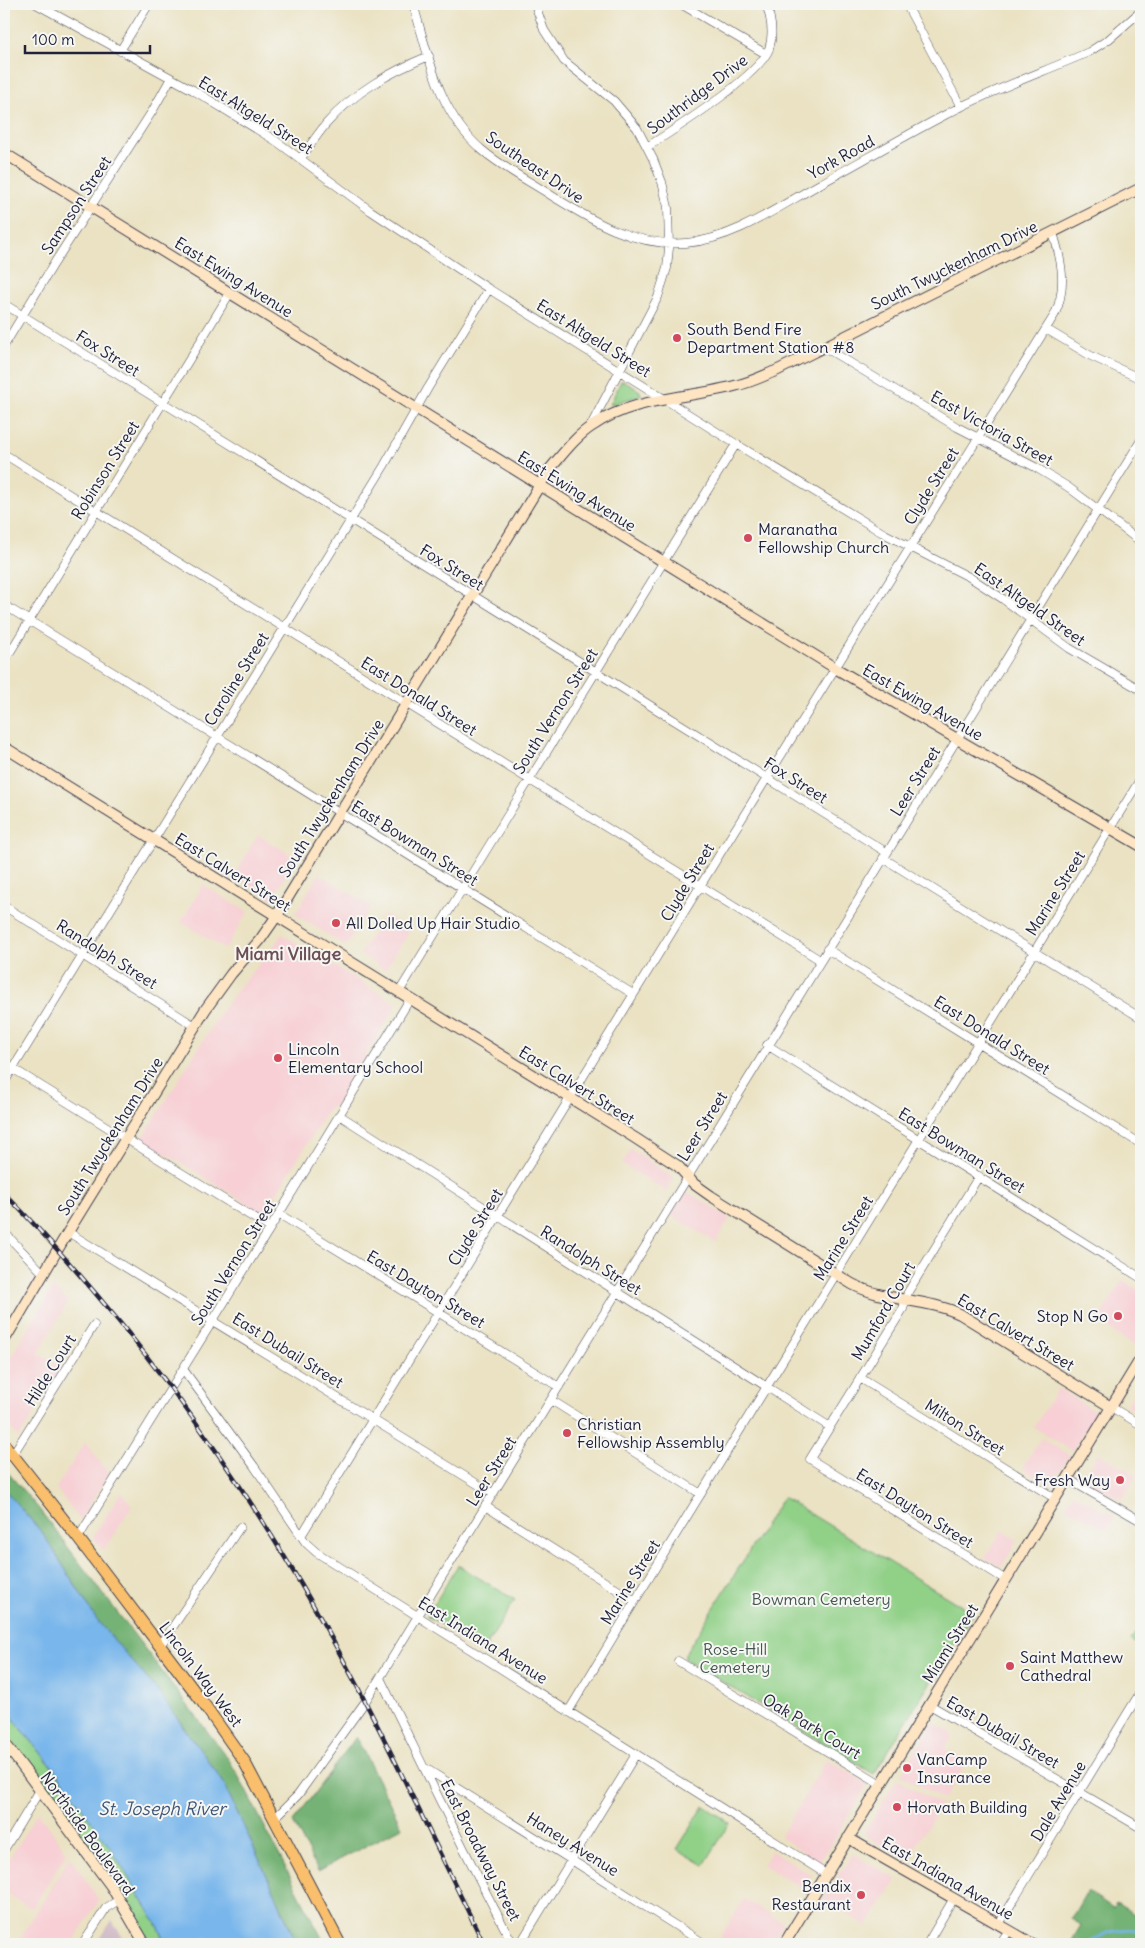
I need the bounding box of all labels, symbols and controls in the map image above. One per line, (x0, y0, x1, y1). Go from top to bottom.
scale bar (25, 22, 150, 54)
text: 100 m (32, 30, 74, 49)
street label: Southridge Drive (643, 50, 751, 138)
street label: East Altgeld Street (195, 72, 317, 159)
street label: Southeast Drive (482, 127, 588, 207)
street label: York Road (804, 131, 878, 183)
street label: Sampson Street (37, 152, 116, 258)
street label: South Twyckenham Drive (867, 216, 1041, 314)
street label: East Ewing Avenue (171, 233, 297, 321)
street label: East Altgeld Street (533, 295, 655, 382)
place label: South Bend Fire Department Station #8 (687, 319, 854, 357)
street label: Fox Street (72, 326, 144, 381)
marker: South Bend Fire Department Station #8 (671, 332, 683, 344)
street label: East Victoria Street (927, 386, 1057, 470)
street label: Robinson Street (67, 416, 144, 523)
street label: Clyde Street (899, 443, 963, 528)
street label: East Ewing Avenue (514, 447, 640, 535)
place label: Maranatha Fellowship Church (758, 519, 889, 557)
marker: Maranatha Fellowship Church (742, 532, 754, 544)
street label: Fox Street (416, 540, 488, 595)
street label: East Altgeld Street (971, 558, 1090, 650)
street label: Caroline Street (199, 628, 273, 729)
street label: South Vernon Street (508, 644, 602, 777)
street label: East Donald Street (357, 652, 481, 740)
street label: East Ewing Avenue (859, 659, 987, 745)
street label: South Twyckenham Drive (274, 715, 388, 881)
street label: Leer Street (886, 742, 945, 820)
street label: Fox Street (760, 753, 832, 808)
street label: East Bowman Street (348, 796, 483, 890)
street label: East Calvert Street (171, 828, 295, 916)
street label: Clyde Street (656, 839, 718, 925)
street label: Marine Street (1021, 846, 1089, 939)
place label: All Dolled Up Hair Studio (346, 913, 520, 933)
street label: Randolph Street (53, 915, 162, 993)
marker: All Dolled Up Hair Studio (330, 917, 342, 929)
district label: Miami Village (235, 942, 341, 965)
street label: East Donald Street (930, 991, 1054, 1079)
place label: Lincoln Elementary School (288, 1039, 423, 1077)
street label: East Calvert Street (515, 1041, 639, 1129)
marker: Lincoln Elementary School (272, 1052, 284, 1064)
street label: South Twyckenham Drive (53, 1053, 167, 1219)
street label: Leer Street (673, 1087, 732, 1165)
street label: East Bowman Street (895, 1103, 1030, 1197)
street label: Clyde Street (443, 1184, 507, 1269)
street label: Marine Street (809, 1191, 877, 1284)
street label: South Vernon Street (186, 1195, 280, 1328)
street label: Randolph Street (537, 1221, 646, 1299)
street label: East Dayton Street (363, 1246, 489, 1333)
street label: Mumford Court (847, 1258, 920, 1364)
street label: East Calvert Street (954, 1289, 1079, 1375)
place label: Stop N Go (1037, 1306, 1108, 1326)
street label: East Dubail Street (229, 1308, 348, 1392)
marker: Stop N Go (1112, 1310, 1124, 1322)
street label: Hilde Court (20, 1330, 80, 1410)
street label: Milton Street (921, 1395, 1009, 1460)
place label: Christian Fellowship Assembly (577, 1414, 725, 1452)
marker: Christian Fellowship Assembly (561, 1427, 573, 1439)
street label: Leer Street (462, 1432, 521, 1510)
street label: East Dayton Street (853, 1464, 978, 1552)
place label: Fresh Way (1034, 1470, 1110, 1490)
marker: Fresh Way (1114, 1474, 1126, 1486)
street label: Marine Street (596, 1535, 664, 1628)
park label: Bowman Cemetery (751, 1589, 891, 1609)
street label: East Indiana Avenue (415, 1592, 551, 1688)
street label: Miami Street (918, 1599, 983, 1686)
street label: Lincoln Way West (155, 1617, 247, 1731)
park label: Rose-Hill Cemetery (700, 1639, 770, 1677)
place label: Saint Matthew Cathedral (1020, 1647, 1124, 1685)
marker: Saint Matthew Cathedral (1004, 1660, 1016, 1672)
street label: Oak Park Court (759, 1689, 865, 1763)
street label: East Dubail Street (943, 1692, 1064, 1773)
place label: VanCamp Insurance (917, 1749, 991, 1787)
street label: Dale Avenue (1026, 1757, 1090, 1845)
marker: VanCamp Insurance (901, 1762, 913, 1774)
street label: Northside Boulevard (37, 1768, 139, 1898)
street label: East Broadway Street (437, 1776, 526, 1925)
water label: St. Joseph River (98, 1797, 228, 1820)
place label: Horvath Building (907, 1797, 1027, 1817)
marker: Horvath Building (891, 1801, 903, 1813)
street label: Haney Avenue (523, 1808, 623, 1880)
street label: East Indiana Avenue (879, 1832, 1017, 1924)
place label: Bendix Restaurant (771, 1876, 852, 1914)
marker: Bendix Restaurant (855, 1889, 867, 1901)

